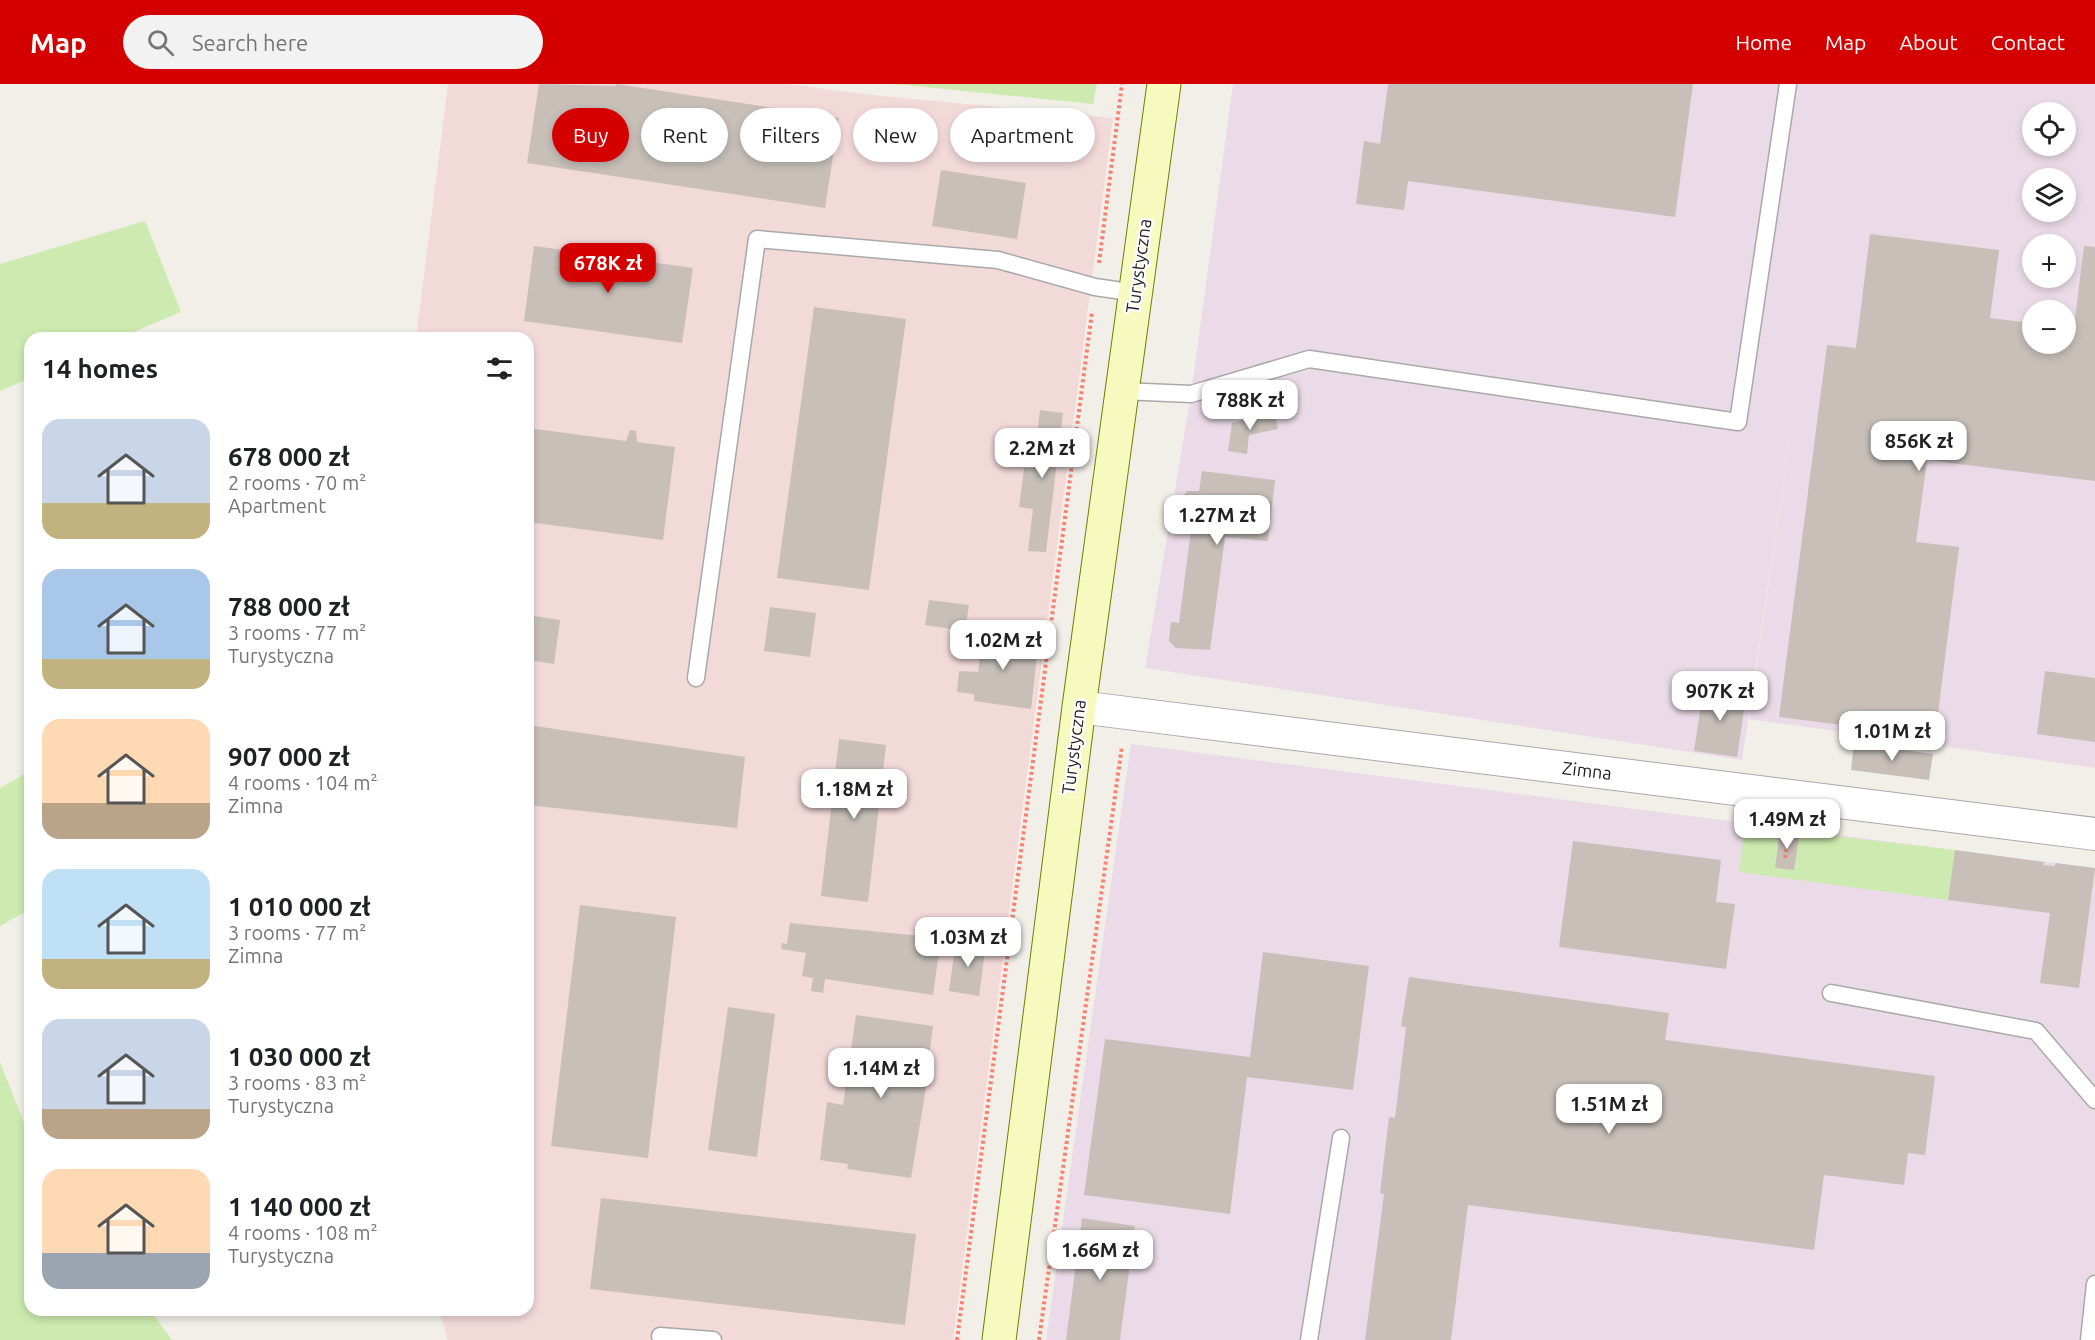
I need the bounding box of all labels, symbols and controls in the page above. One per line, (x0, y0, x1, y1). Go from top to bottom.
search box (123, 15, 543, 69)
icon: search (144, 26, 177, 59)
text: Map (30, 27, 87, 58)
text: Search here (192, 30, 308, 55)
text: Home (1735, 30, 1792, 54)
text: Map (1825, 30, 1866, 54)
text: About (1899, 30, 1958, 54)
text: Contact (1991, 30, 2065, 54)
map controls (2022, 102, 2076, 354)
button: locate (2022, 102, 2076, 156)
chip: Buy (552, 108, 629, 162)
chip: Rent (641, 108, 728, 162)
chip: Filters (740, 108, 841, 162)
chip: New (853, 108, 938, 162)
chip: Apartment (950, 108, 1095, 162)
button: layers (2022, 168, 2076, 222)
street label: Turystyczna (1121, 217, 1155, 314)
button: + (2022, 234, 2076, 288)
pin: 678K zł (553, 243, 663, 294)
text: 678K zł (574, 251, 642, 274)
button: − (2022, 300, 2076, 354)
icon: filters (483, 352, 516, 385)
text: 14 homes (42, 354, 158, 383)
pin: 788K zł (1195, 380, 1305, 431)
text: 788K zł (1216, 388, 1284, 411)
pin: 856K zł (1864, 421, 1974, 472)
pin: 2.2M zł (987, 428, 1097, 479)
text: 856K zł (1885, 429, 1953, 452)
text: 2.2M zł (1009, 436, 1075, 459)
text: 678 000 zł (228, 442, 350, 471)
icon: home (90, 443, 162, 515)
text: 2 rooms · 70 m² (228, 471, 366, 494)
text: Apartment (228, 494, 326, 517)
pin: 1.27M zł (1155, 495, 1279, 546)
text: 1.27M zł (1178, 503, 1256, 526)
text: 788 000 zł (228, 592, 350, 621)
icon: home (90, 593, 162, 665)
pin: 1.02M zł (941, 620, 1065, 671)
text: 3 rooms · 77 m² (228, 621, 366, 644)
text: 1.02M zł (964, 628, 1042, 651)
text: Turystyczna (228, 644, 334, 667)
pin: 907K zł (1665, 671, 1775, 722)
text: 907K zł (1686, 679, 1754, 702)
street label: Turystyczna (1057, 698, 1089, 795)
pin: 1.01M zł (1830, 711, 1954, 762)
text: 1.01M zł (1853, 719, 1931, 742)
text: 907 000 zł (228, 742, 350, 771)
icon: home (90, 743, 162, 815)
street label: Zimna (1561, 757, 1613, 783)
pin: 1.18M zł (792, 769, 916, 820)
text: 4 rooms · 104 m² (228, 771, 378, 794)
text: 1.18M zł (815, 777, 893, 800)
text: Zimna (228, 794, 283, 817)
pin: 1.49M zł (1725, 799, 1849, 850)
text: 1.49M zł (1748, 807, 1826, 830)
text: 1 010 000 zł (228, 892, 371, 921)
icon: home (90, 893, 162, 965)
pin: 1.03M zł (906, 917, 1030, 968)
text: 3 rooms · 77 m² (228, 921, 366, 944)
text: 1.03M zł (929, 925, 1007, 948)
text: Zimna (228, 944, 283, 967)
text: 1 030 000 zł (228, 1042, 371, 1071)
icon: home (90, 1043, 162, 1115)
pin: 1.14M zł (819, 1048, 943, 1099)
text: 1.14M zł (842, 1056, 920, 1079)
text: 3 rooms · 83 m² (228, 1071, 366, 1094)
pin: 1.51M zł (1547, 1084, 1671, 1135)
text: 1.51M zł (1570, 1092, 1648, 1115)
text: Turystyczna (228, 1094, 334, 1117)
text: 1 140 000 zł (228, 1192, 371, 1221)
icon: home (90, 1193, 162, 1265)
text: 4 rooms · 108 m² (228, 1221, 378, 1244)
pin: 1.66M zł (1038, 1230, 1162, 1281)
text: 1.66M zł (1061, 1238, 1139, 1261)
text: Turystyczna (228, 1244, 334, 1267)

